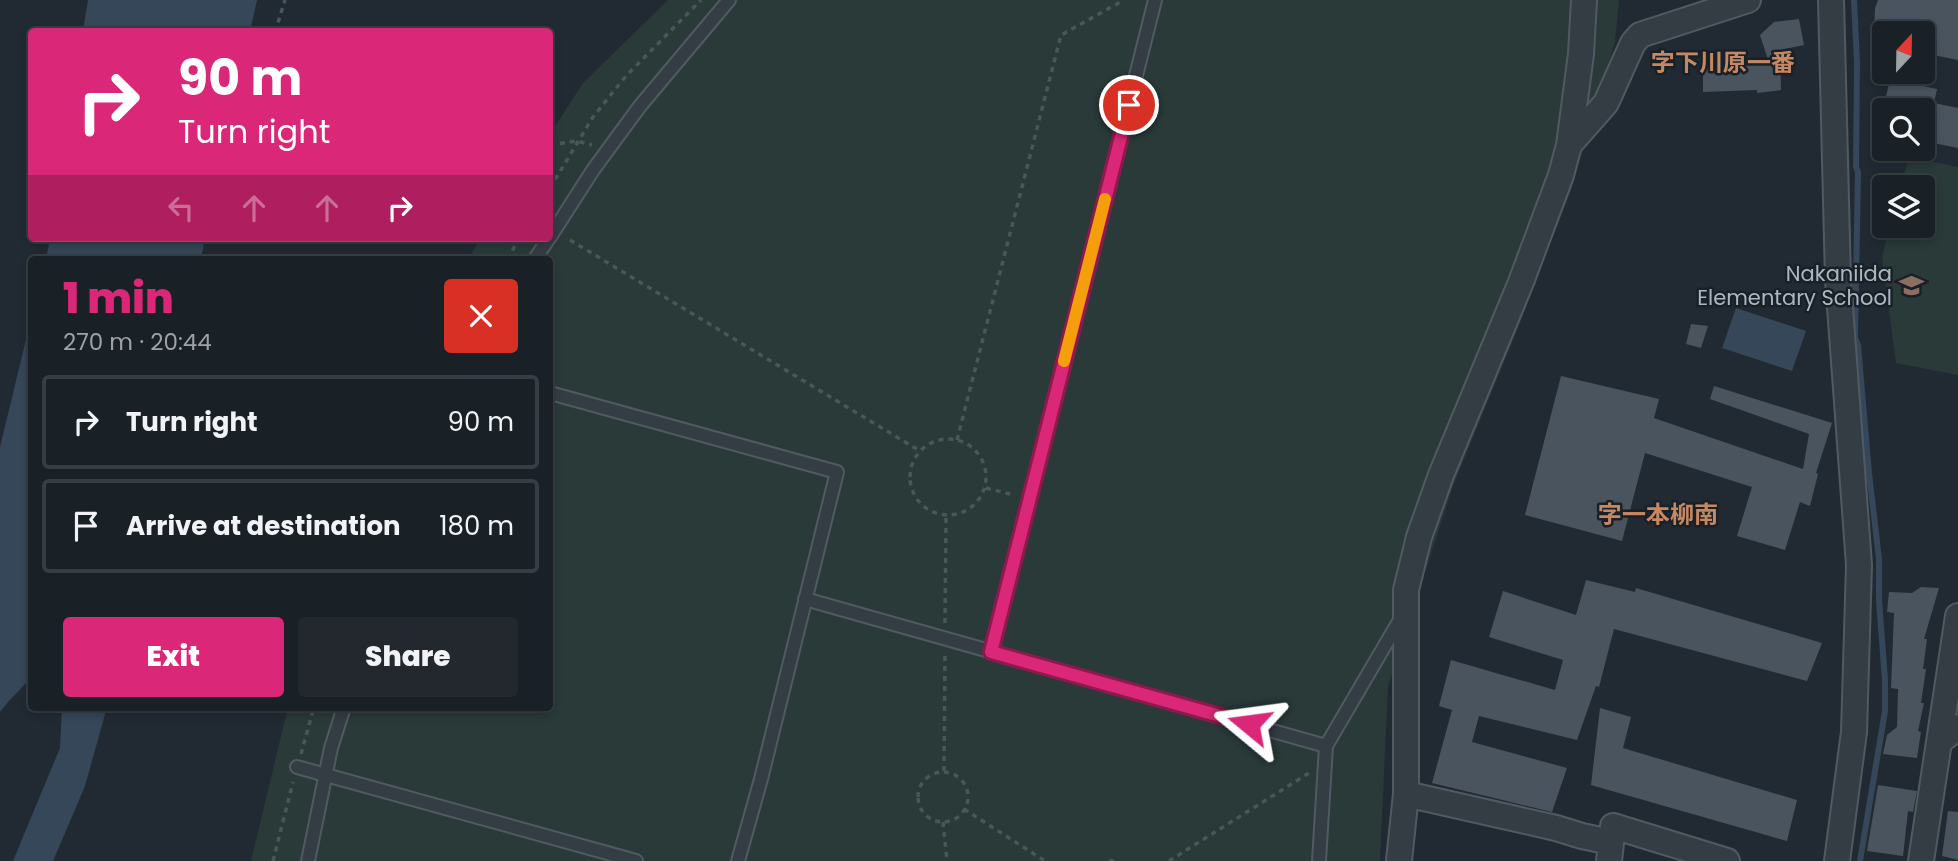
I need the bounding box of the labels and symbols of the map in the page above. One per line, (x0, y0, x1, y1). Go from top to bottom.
north arrow (1872, 21, 1936, 84)
district label: 字下川原一番 (1651, 46, 1795, 79)
pin (1099, 75, 1159, 135)
place label: Nakaniida Elementary School (1697, 259, 1892, 312)
school or university icon: Nakaniida Elementary School (1898, 272, 1926, 300)
district label: 字一本柳南 (1598, 498, 1718, 531)
position arrow (1212, 687, 1286, 761)

